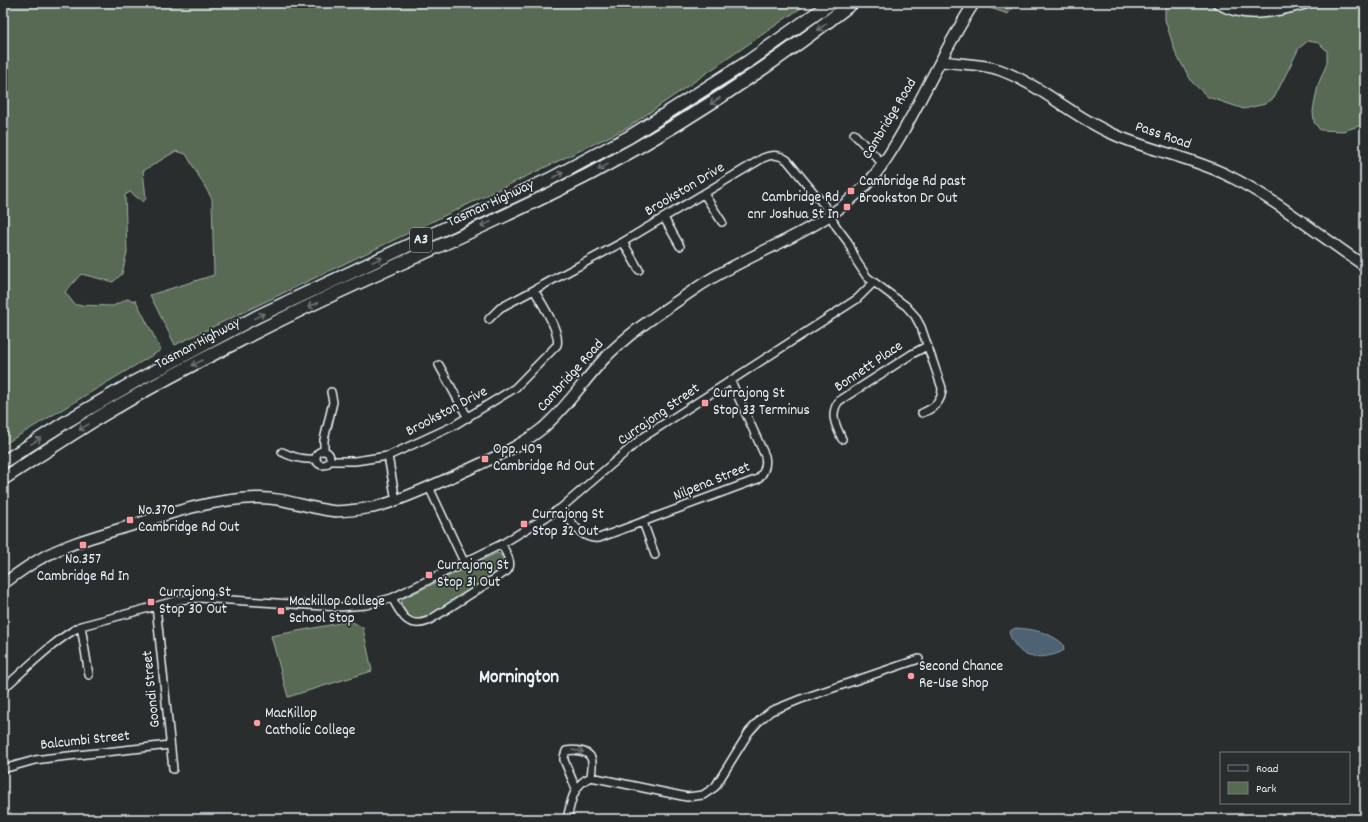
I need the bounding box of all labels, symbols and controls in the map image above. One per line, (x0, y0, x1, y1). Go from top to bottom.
one-way arrow (816, 23, 827, 31)
street label: Cambridge Road (857, 74, 923, 164)
one-way arrow (709, 96, 720, 105)
street label: Pass Road (1132, 116, 1194, 156)
street label: Brookston Drive (641, 157, 730, 223)
one-way arrow (597, 163, 609, 171)
one-way arrow (551, 171, 563, 179)
place label: Cambridge Rd past Brookston Dr Out (859, 171, 966, 210)
street label: Tasman Highway (444, 174, 539, 234)
marker: Cambridge Rd past Brookston Dr Out (846, 186, 856, 196)
place label: Cambridge Rd cnr Joshua St In (748, 187, 839, 226)
marker: Cambridge Rd cnr Joshua St In (842, 202, 852, 212)
one-way arrow (480, 221, 492, 228)
road number: A3 (410, 228, 432, 252)
one-way arrow (370, 256, 382, 263)
one-way arrow (307, 302, 319, 309)
street label: Tasman Highway (151, 312, 245, 376)
one-way arrow (253, 312, 265, 319)
street label: Cambridge Road (532, 335, 610, 417)
street label: Bonnett Place (830, 336, 908, 398)
one-way arrow (191, 360, 203, 367)
street label: Currajong Street (613, 378, 705, 452)
street label: Brookston Drive (402, 381, 492, 443)
place label: Currajong St Stop 33 Terminus (713, 383, 810, 422)
marker: Currajong St Stop 33 Terminus (700, 398, 710, 408)
one-way arrow (78, 424, 90, 432)
one-way arrow (30, 437, 41, 445)
place label: Opp. 409 Cambridge Rd Out (493, 439, 595, 478)
marker: Opp. 409 Cambridge Rd Out (480, 454, 490, 464)
street label: Nilpena Street (670, 456, 754, 507)
place label: No.370 Cambridge Rd Out (138, 500, 240, 539)
place label: Currajong St Stop 32 Out (532, 504, 604, 543)
marker: No.370 Cambridge Rd Out (125, 515, 135, 525)
marker: Currajong St Stop 32 Out (519, 519, 529, 529)
marker: No.357 Cambridge Rd In (78, 540, 88, 550)
place label: No.357 Cambridge Rd In (37, 549, 129, 588)
place label: Currajong St Stop 31 Out (437, 555, 509, 594)
marker: Currajong St Stop 31 Out (424, 570, 434, 580)
place label: Currajong St Stop 30 Out (159, 582, 231, 621)
place label: Mackillop College School Stop (289, 591, 385, 630)
marker: Currajong St Stop 30 Out (146, 597, 156, 607)
marker: Mackillop College School Stop (276, 606, 286, 616)
street label: Goondi Street (137, 649, 167, 729)
place label: Second Chance Re-Use Shop (919, 656, 1004, 695)
district label: Mornington (479, 665, 559, 692)
marker: Second Chance Re-Use Shop (906, 671, 916, 681)
place label: MacKillop Catholic College (265, 703, 356, 742)
marker: MacKillop Catholic College (252, 718, 262, 728)
street label: Balcumbi Street (39, 725, 131, 757)
one-way arrow (571, 747, 584, 755)
legend (1220, 752, 1350, 804)
text: Road (1256, 761, 1278, 778)
text: Park (1256, 781, 1277, 798)

